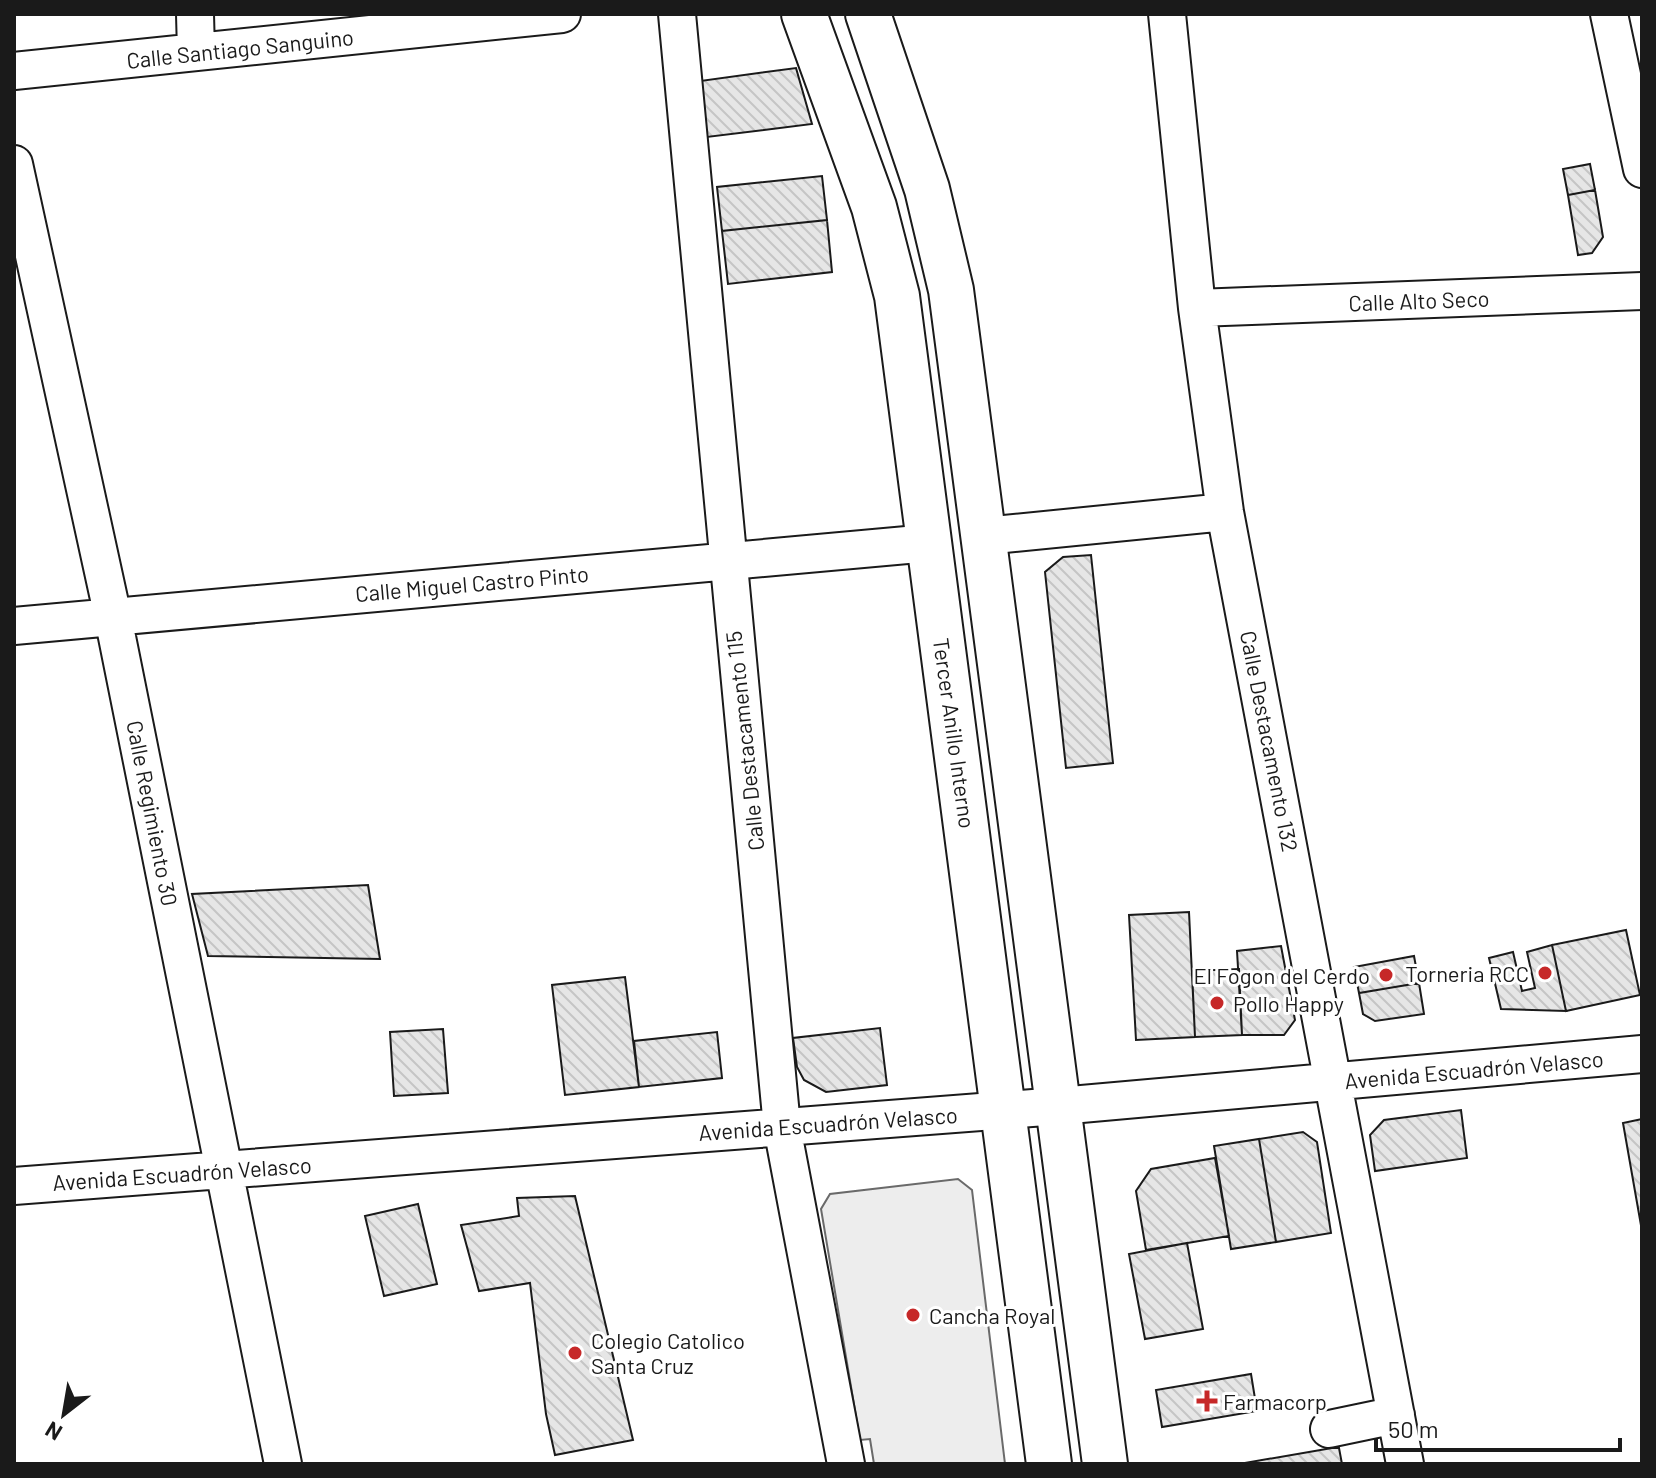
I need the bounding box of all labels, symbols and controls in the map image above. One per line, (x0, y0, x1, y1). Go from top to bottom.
street label: Calle Santiago Sanguino (125, 23, 355, 73)
street label: Calle Alto Seco (1348, 285, 1490, 315)
street label: Calle Miguel Castro Pinto (354, 560, 590, 606)
street label: Calle Destacamento 132 (1236, 628, 1304, 854)
street label: Calle Destacamento 115 (720, 630, 768, 852)
street label: Tercer Anillo Interno (929, 636, 981, 830)
street label: Calle Regimiento 30 (122, 718, 184, 908)
place label: Torneria RCC (1405, 960, 1529, 986)
place label: El Fogon del Cerdo (1193, 962, 1370, 988)
marker: Torneria RCC (1536, 964, 1554, 982)
marker: El Fogon del Cerdo (1377, 966, 1395, 984)
place label: Pollo Happy (1233, 990, 1344, 1016)
marker: Pollo Happy (1208, 994, 1226, 1012)
street label: Avenida Escuadrón Velasco (1343, 1045, 1605, 1093)
street label: Avenida Escuadrón Velasco (697, 1101, 959, 1145)
street label: Avenida Escuadrón Velasco (51, 1151, 313, 1195)
place label: Cancha Royal (929, 1302, 1055, 1328)
marker: Cancha Royal (904, 1306, 922, 1324)
place label: Colegio Catolico Santa Cruz (591, 1327, 745, 1378)
marker: Colegio Catolico Santa Cruz (566, 1344, 584, 1362)
north arrow (24, 1374, 104, 1454)
place label: Farmacorp (1223, 1388, 1327, 1414)
marker: Farmacorp (1198, 1392, 1216, 1410)
scale bar (1376, 1402, 1620, 1452)
text: 50 m (1388, 1414, 1439, 1443)
text: N (40, 1417, 66, 1447)

